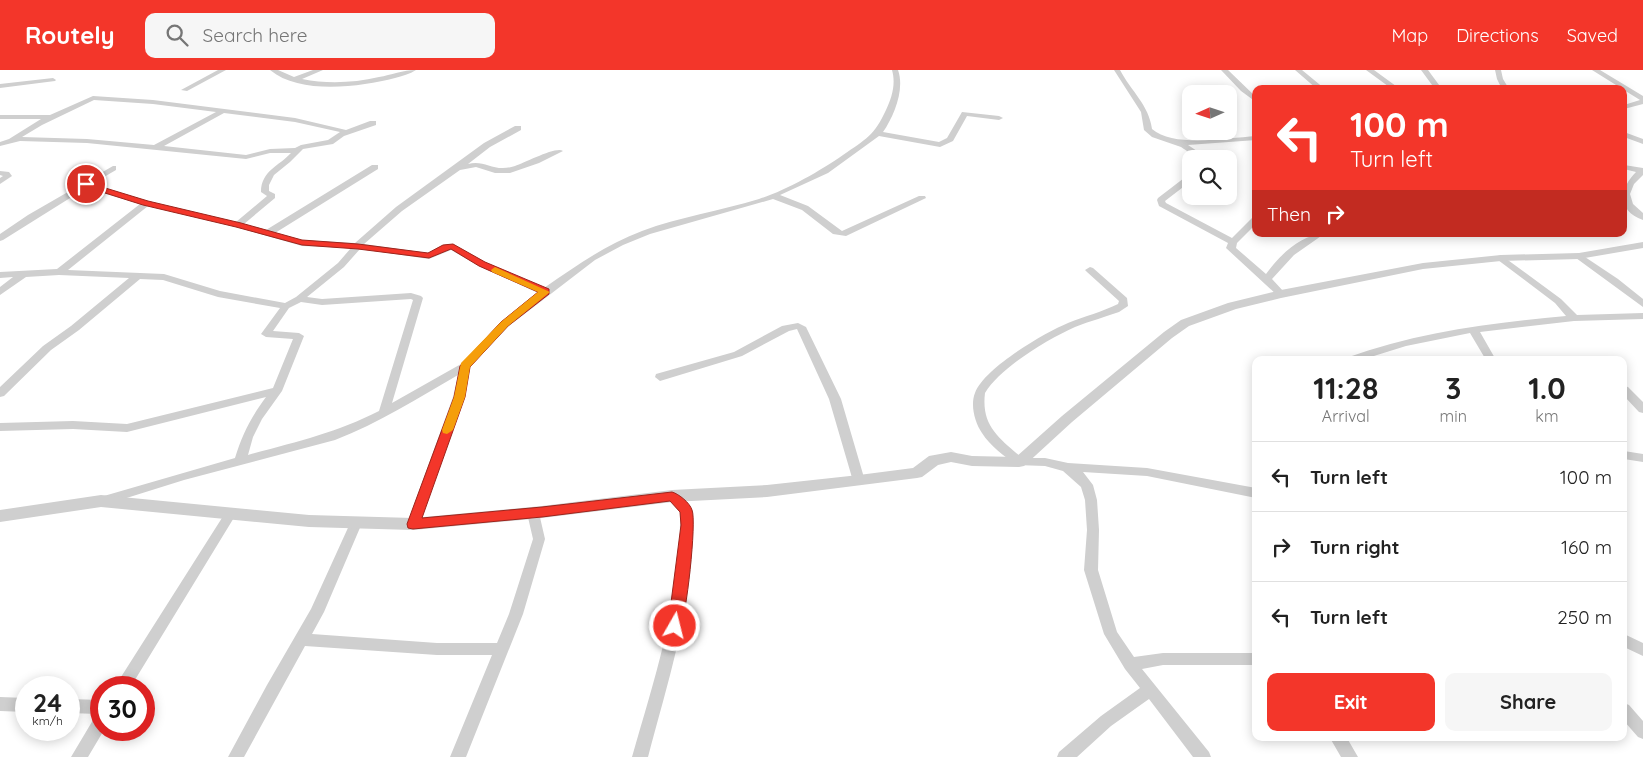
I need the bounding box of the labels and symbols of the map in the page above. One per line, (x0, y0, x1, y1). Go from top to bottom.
north arrow (1182, 85, 1238, 140)
pin (65, 163, 107, 205)
position arrow (648, 599, 700, 651)
speed limit sign: 30 (90, 676, 155, 741)

